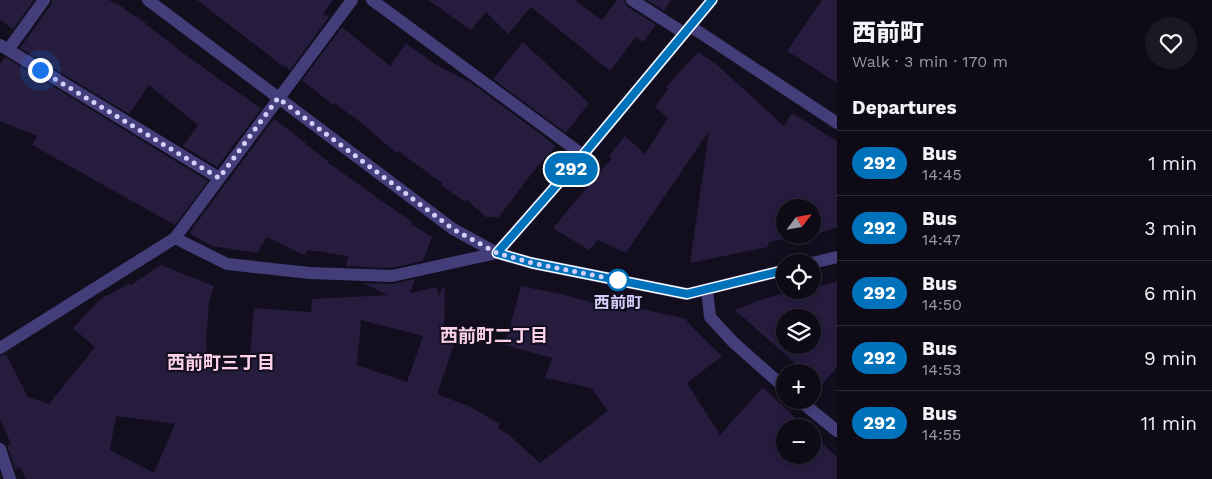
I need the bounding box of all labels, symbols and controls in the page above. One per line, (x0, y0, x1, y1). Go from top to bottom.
button: heart (1145, 17, 1197, 69)
text: 西前町 (852, 19, 924, 47)
text: Walk · 3 min · 170 m (852, 52, 1008, 71)
your location (28, 58, 53, 83)
text: Departures (852, 96, 957, 119)
text: Bus (922, 142, 957, 165)
text: 292 (863, 152, 896, 173)
text: 1 min (1148, 152, 1197, 175)
line badge: 292 (542, 153, 600, 185)
text: 292 (555, 158, 587, 179)
text: 14:45 (922, 165, 962, 184)
north arrow (776, 199, 821, 244)
map controls (776, 199, 821, 464)
text: Bus (922, 207, 957, 230)
text: 292 (863, 217, 896, 238)
text: 3 min (1145, 217, 1197, 240)
text: 14:47 (922, 230, 961, 249)
button: locate (776, 254, 821, 299)
marker: 西前町 (607, 269, 629, 291)
text: Bus (922, 272, 957, 295)
text: 292 (863, 282, 896, 303)
text: 6 min (1144, 282, 1197, 305)
place label: 西前町 (594, 293, 642, 312)
text: 14:50 (922, 295, 962, 314)
button: layers (776, 309, 821, 354)
district label: 西前町二丁目 (440, 325, 548, 346)
text: Bus (922, 337, 957, 360)
text: 292 (863, 347, 896, 368)
text: 9 min (1144, 347, 1197, 370)
district label: 西前町三丁目 (167, 352, 275, 373)
text: 14:53 (922, 360, 961, 379)
button: + (776, 364, 821, 409)
text: Bus (922, 402, 957, 425)
text: 292 (863, 412, 896, 433)
text: 11 min (1141, 412, 1197, 435)
button: − (776, 419, 821, 464)
text: 14:55 (922, 425, 961, 444)

